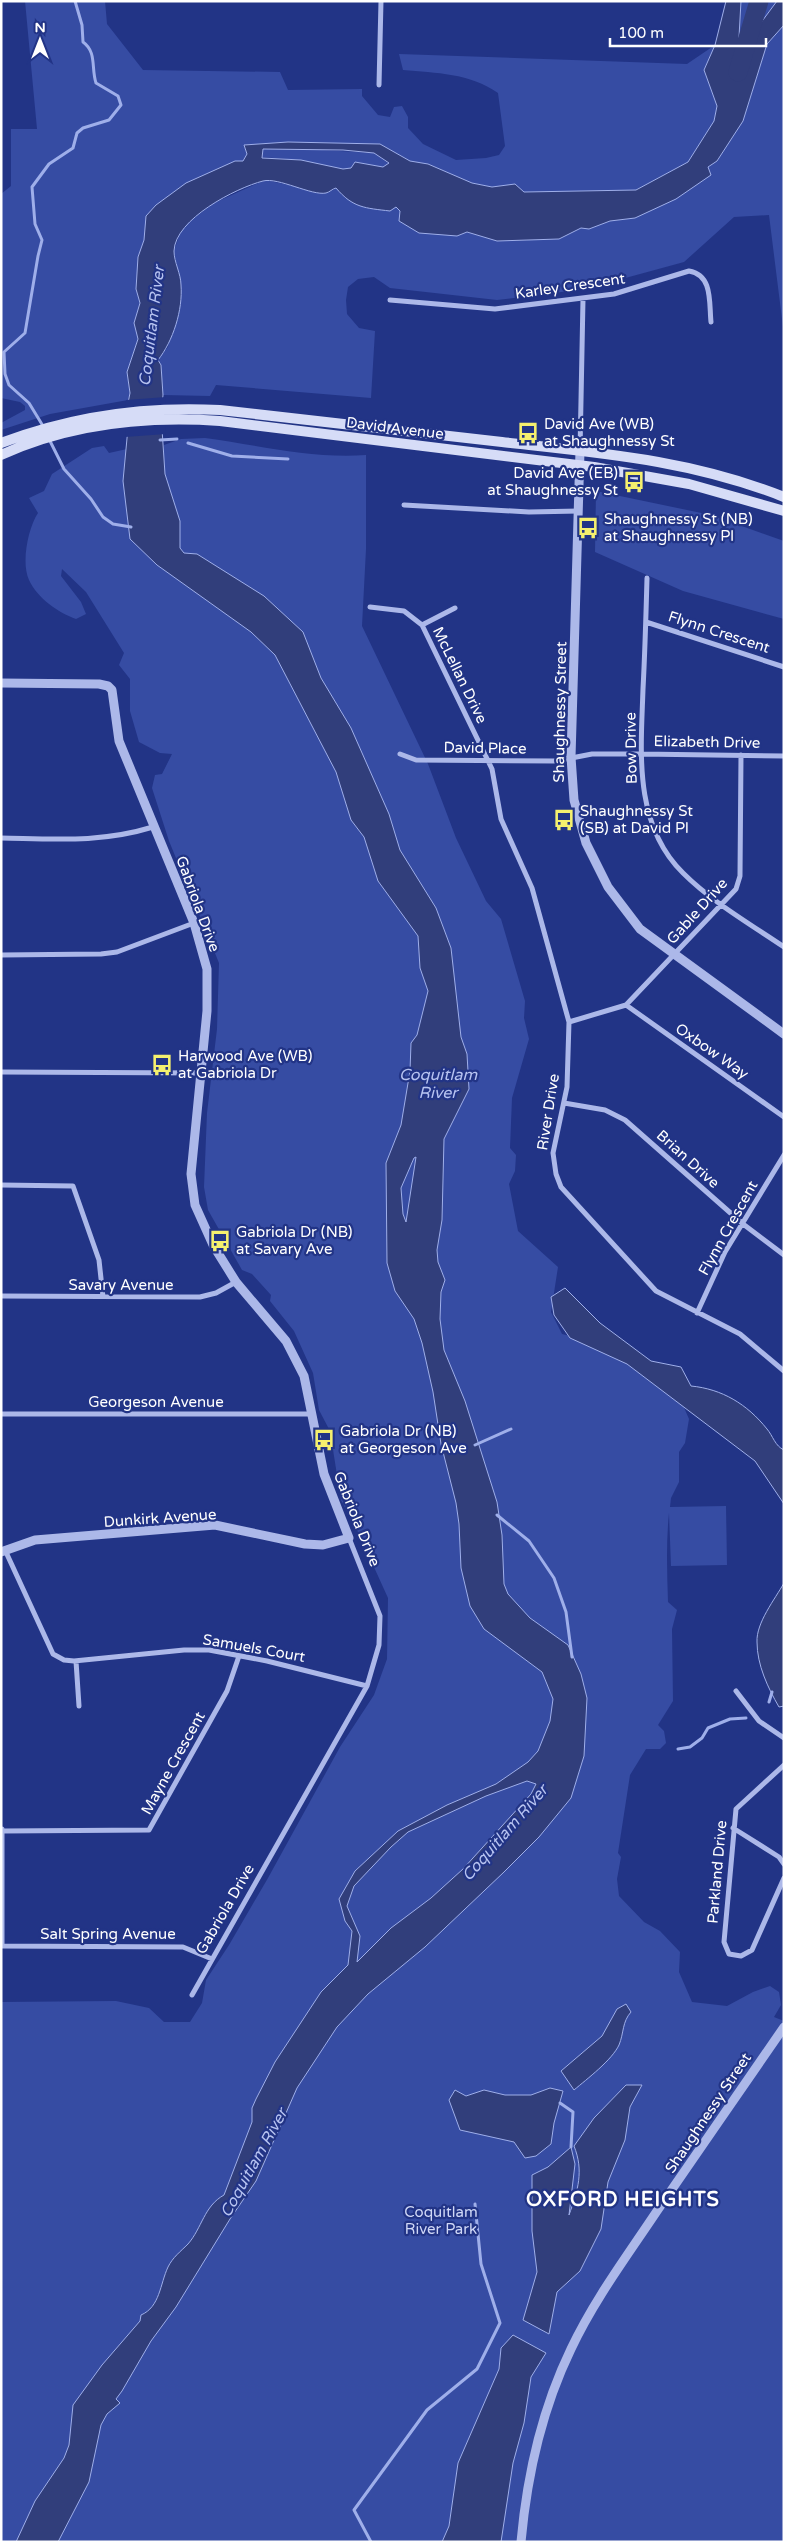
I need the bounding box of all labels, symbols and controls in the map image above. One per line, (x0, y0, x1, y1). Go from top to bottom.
north arrow (15, 15, 65, 65)
scale bar (610, 15, 766, 47)
text: N (34, 19, 46, 36)
text: 100 m (618, 24, 664, 42)
water label: Coquitlam River (135, 263, 170, 387)
street label: Karley Crescent (514, 269, 626, 303)
street label: David Avenue (345, 413, 445, 443)
place label: David Ave (WB) at Shaughnessy St (544, 415, 675, 450)
bus stop icon: David Ave (WB) at Shaughnessy St (515, 420, 541, 446)
place label: David Ave (EB) at Shaughnessy St (487, 464, 618, 499)
bus stop icon: David Ave (EB) at Shaughnessy St (621, 469, 647, 495)
place label: Shaughnessy St (NB) at Shaughnessy Pl (604, 510, 753, 545)
bus stop icon: Shaughnessy St (NB) at Shaughnessy Pl (575, 515, 601, 541)
street label: Flynn Crescent (666, 607, 772, 657)
street label: McLellan Drive (429, 624, 491, 726)
street label: Shaughnessy Street (550, 641, 570, 783)
street label: Bow Drive (621, 712, 641, 784)
street label: Elizabeth Drive (654, 732, 760, 752)
street label: David Place (443, 738, 527, 758)
place label: Shaughnessy St (SB) at David Pl (580, 802, 693, 837)
bus stop icon: Shaughnessy St (SB) at David Pl (551, 807, 577, 833)
street label: Gabriola Drive (172, 854, 224, 954)
street label: Gable Drive (663, 874, 731, 948)
street label: Oxbow Way (672, 1019, 752, 1083)
place label: Harwood Ave (WB) at Gabriola Dr (178, 1047, 312, 1082)
bus stop icon: Harwood Ave (WB) at Gabriola Dr (149, 1052, 175, 1078)
water label: Coquitlam River (399, 1065, 477, 1103)
street label: River Drive (533, 1072, 563, 1152)
street label: Brian Drive (653, 1126, 723, 1192)
street label: Flynn Crescent (695, 1177, 762, 1279)
place label: Gabriola Dr (NB) at Savary Ave (236, 1223, 353, 1258)
bus stop icon: Gabriola Dr (NB) at Savary Ave (207, 1228, 233, 1254)
street label: Savary Avenue (68, 1276, 174, 1294)
street label: Georgeson Avenue (88, 1393, 224, 1411)
place label: Gabriola Dr (NB) at Georgeson Ave (340, 1422, 467, 1457)
bus stop icon: Gabriola Dr (NB) at Georgeson Ave (311, 1427, 337, 1453)
street label: Gabriola Drive (330, 1469, 384, 1569)
street label: Dunkirk Avenue (103, 1505, 217, 1531)
street label: Samuels Court (201, 1630, 307, 1666)
street label: Mayne Crescent (137, 1708, 209, 1818)
water label: Coquitlam River (458, 1779, 554, 1885)
street label: Parkland Drive (704, 1820, 730, 1924)
street label: Gabriola Drive (192, 1861, 258, 1957)
street label: Salt Spring Avenue (40, 1925, 176, 1943)
street label: Shaughnessy Street (661, 2049, 755, 2177)
water label: Coquitlam River (216, 2103, 293, 2221)
district label: OXFORD HEIGHTS (526, 2188, 720, 2212)
park label: Coquitlam River Park (404, 2203, 478, 2238)

